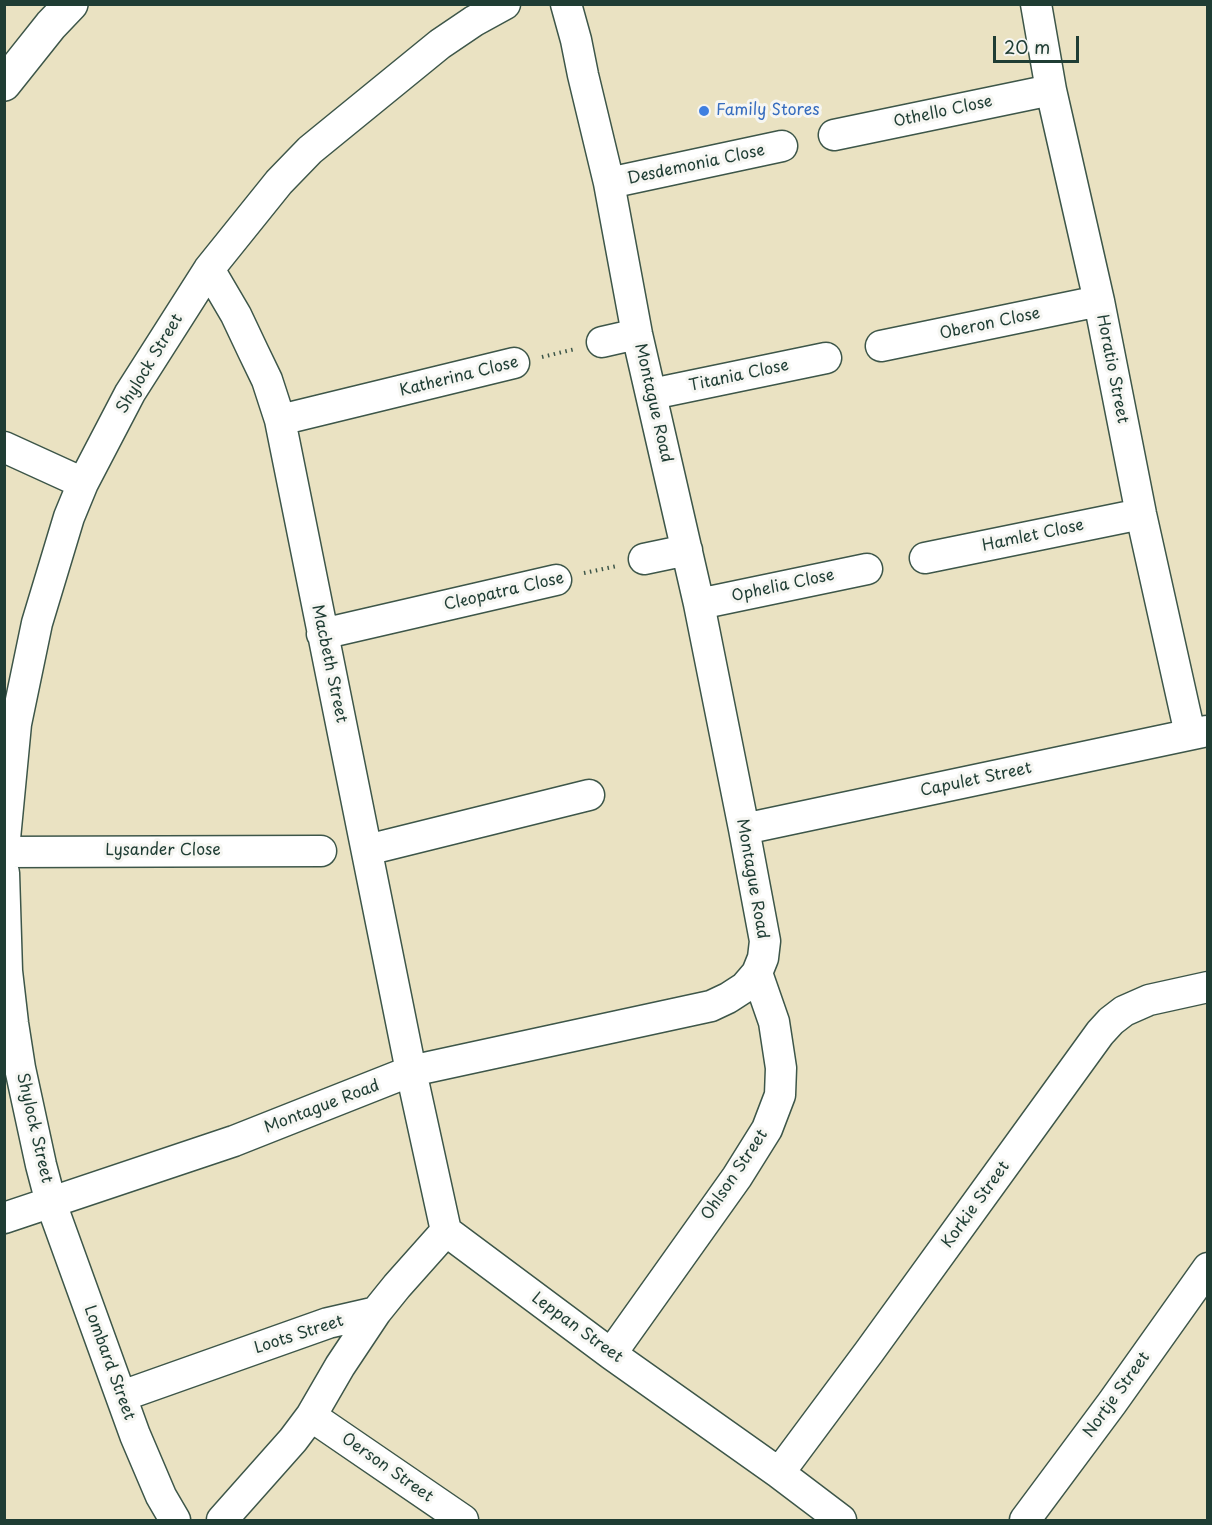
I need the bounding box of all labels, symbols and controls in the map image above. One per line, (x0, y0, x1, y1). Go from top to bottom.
scale bar (996, 24, 1082, 62)
text: 20 m (1004, 33, 1050, 60)
street label: Othello Close (892, 92, 994, 132)
place label: Family Stores (716, 101, 820, 121)
marker: Family Stores (697, 104, 711, 118)
street label: Desdemonia Close (625, 141, 767, 189)
street label: Oberon Close (938, 304, 1042, 344)
street label: Shylock Street (113, 311, 187, 417)
street label: Horatio Street (1092, 313, 1132, 425)
street label: Montague Road (630, 342, 676, 464)
street label: Katherina Close (398, 353, 520, 401)
street label: Titania Close (687, 356, 791, 396)
street label: Hamlet Close (980, 516, 1086, 556)
street label: Ophelia Close (730, 566, 836, 606)
street label: Cleopatra Close (442, 569, 566, 615)
street label: Macbeth Street (307, 603, 351, 725)
street label: Capulet Street (919, 759, 1033, 801)
street label: Montague Road (732, 817, 772, 941)
street label: Lysander Close (105, 841, 221, 861)
street label: Shylock Street (12, 1071, 56, 1185)
street label: Montague Road (262, 1076, 382, 1138)
street label: Ohlson Street (698, 1126, 772, 1224)
street label: Korkie Street (938, 1158, 1014, 1252)
street label: Leppan Street (528, 1289, 626, 1367)
street label: Lombard Street (79, 1303, 139, 1423)
street label: Loots Street (252, 1312, 346, 1358)
street label: Nortje Street (1080, 1349, 1154, 1441)
street label: Oerson Street (337, 1429, 437, 1507)

